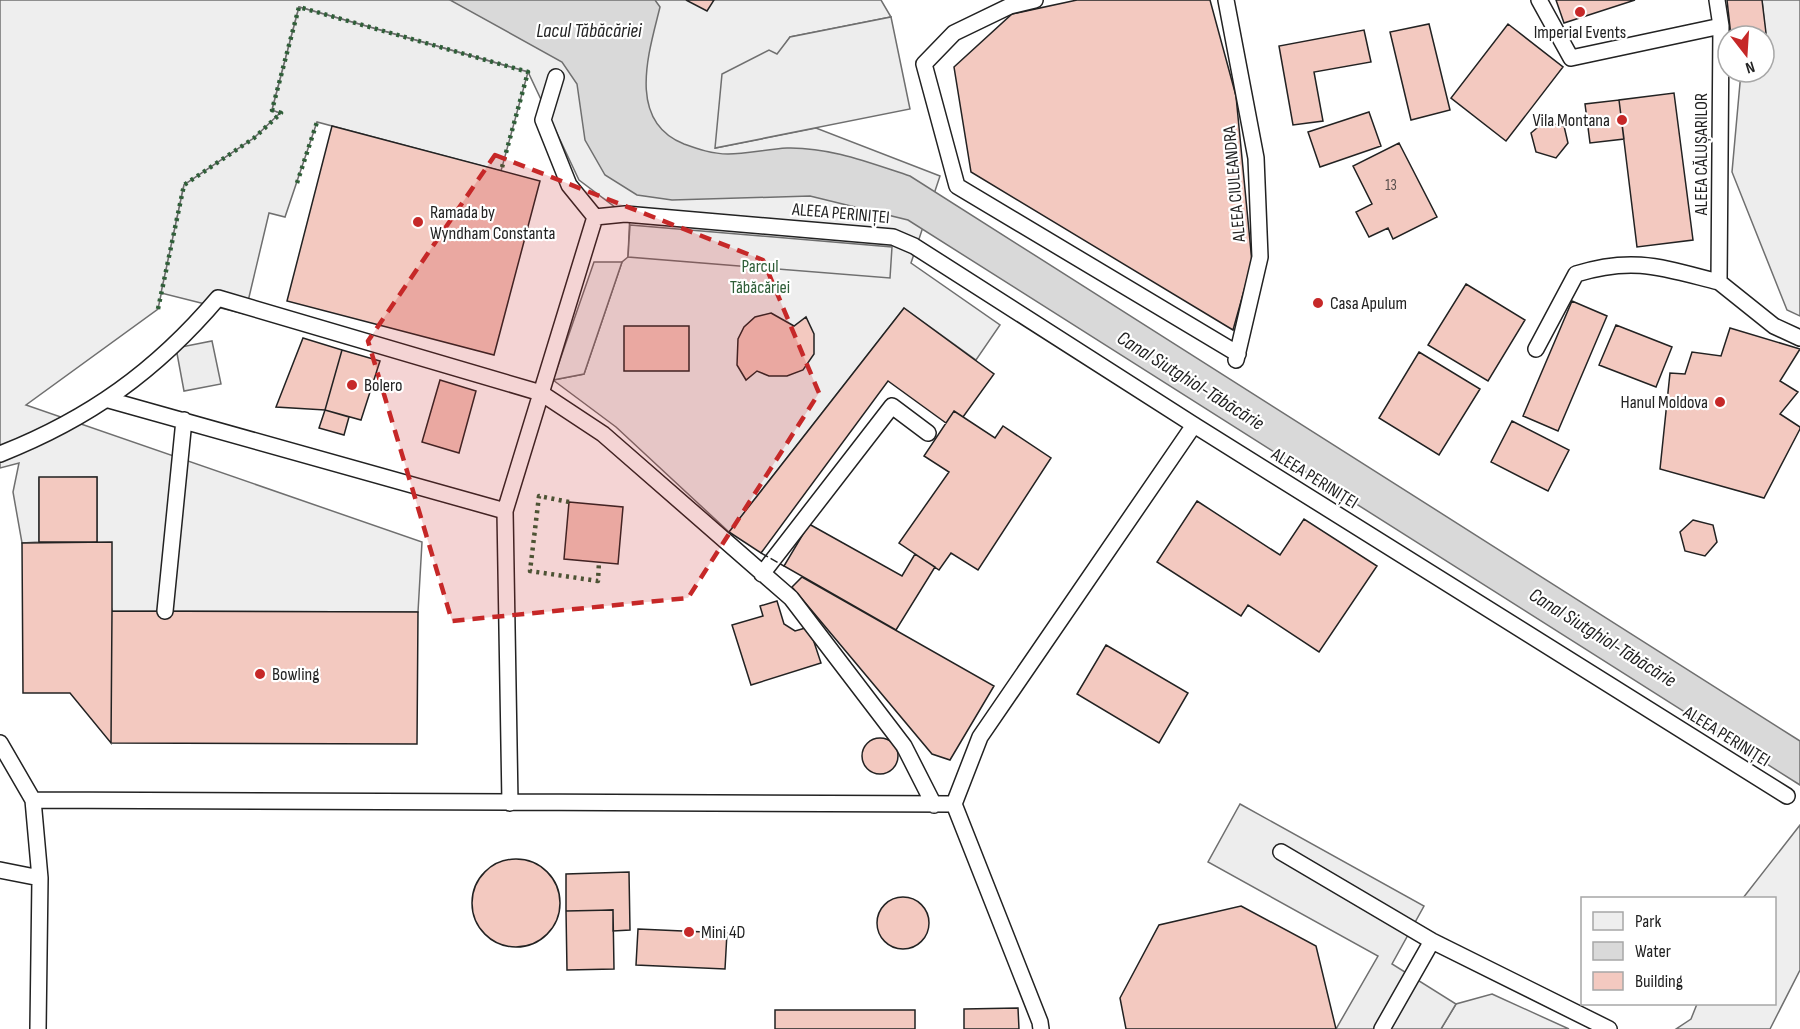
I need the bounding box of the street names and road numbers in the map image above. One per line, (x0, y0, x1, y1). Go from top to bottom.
street label: ALEEA CĂLUȘARILOR (1691, 93, 1712, 216)
street label: ALEEA CIULEANDRA (1219, 125, 1250, 244)
street label: ALEEA PERINIȚEI (790, 199, 891, 228)
street label: ALEEA PERINIȚEI (1267, 443, 1362, 513)
street label: ALEEA PERINIȚEI (1679, 701, 1774, 771)

